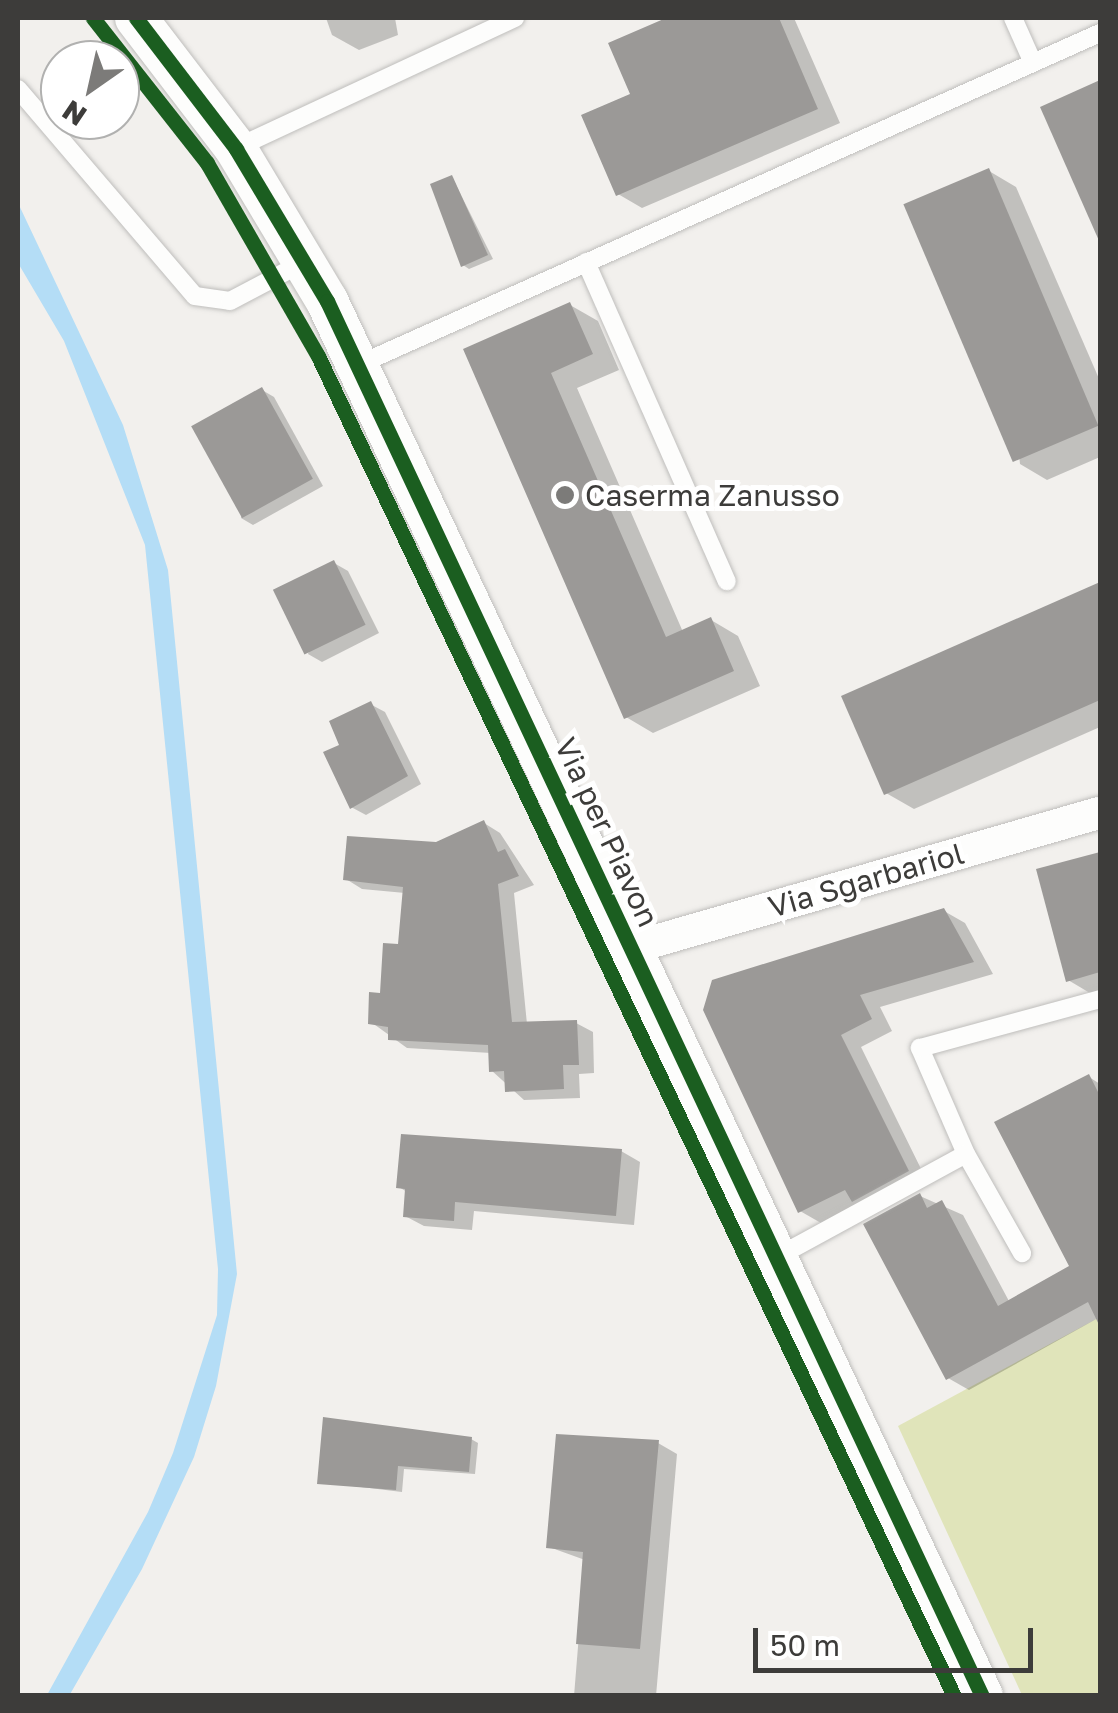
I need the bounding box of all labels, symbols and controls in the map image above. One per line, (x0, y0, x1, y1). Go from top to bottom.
north arrow (40, 40, 140, 140)
text: N (56, 94, 92, 133)
place label: Caserma Zanusso (585, 477, 840, 513)
marker: Caserma Zanusso (554, 484, 576, 506)
street label: Via per Piavon (548, 732, 666, 932)
street label: Via Sgarbariol (764, 835, 968, 925)
scale bar (758, 1608, 1038, 1670)
text: 50 m (770, 1627, 840, 1663)

